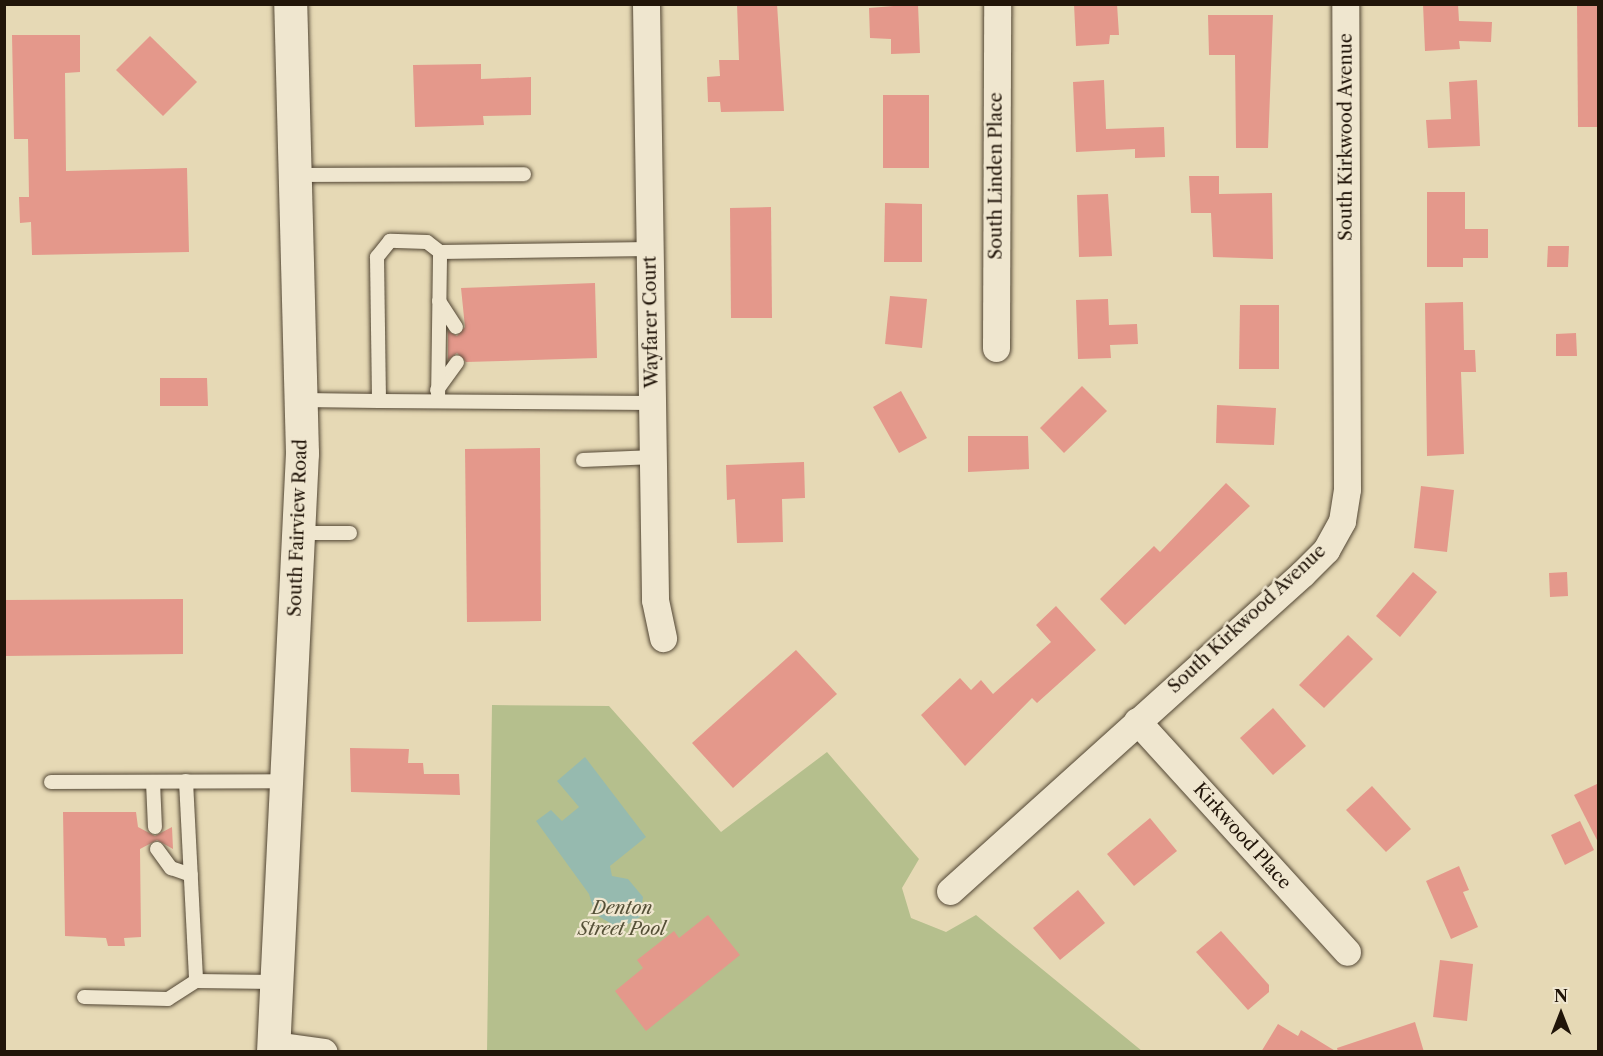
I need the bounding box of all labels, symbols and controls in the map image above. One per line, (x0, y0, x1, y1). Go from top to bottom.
street label: South Kirkwood Avenue (1335, 33, 1357, 241)
street label: South Linden Place (985, 92, 1007, 260)
street label: Wayfarer Court (639, 255, 663, 389)
street label: South Fairview Road (284, 439, 312, 617)
street label: South Kirkwood Avenue (1163, 540, 1331, 698)
street label: Kirkwood Place (1189, 778, 1295, 894)
park label: Denton Street Pool (578, 898, 666, 940)
north arrow (1531, 984, 1591, 1044)
text: N (1554, 986, 1568, 1006)

